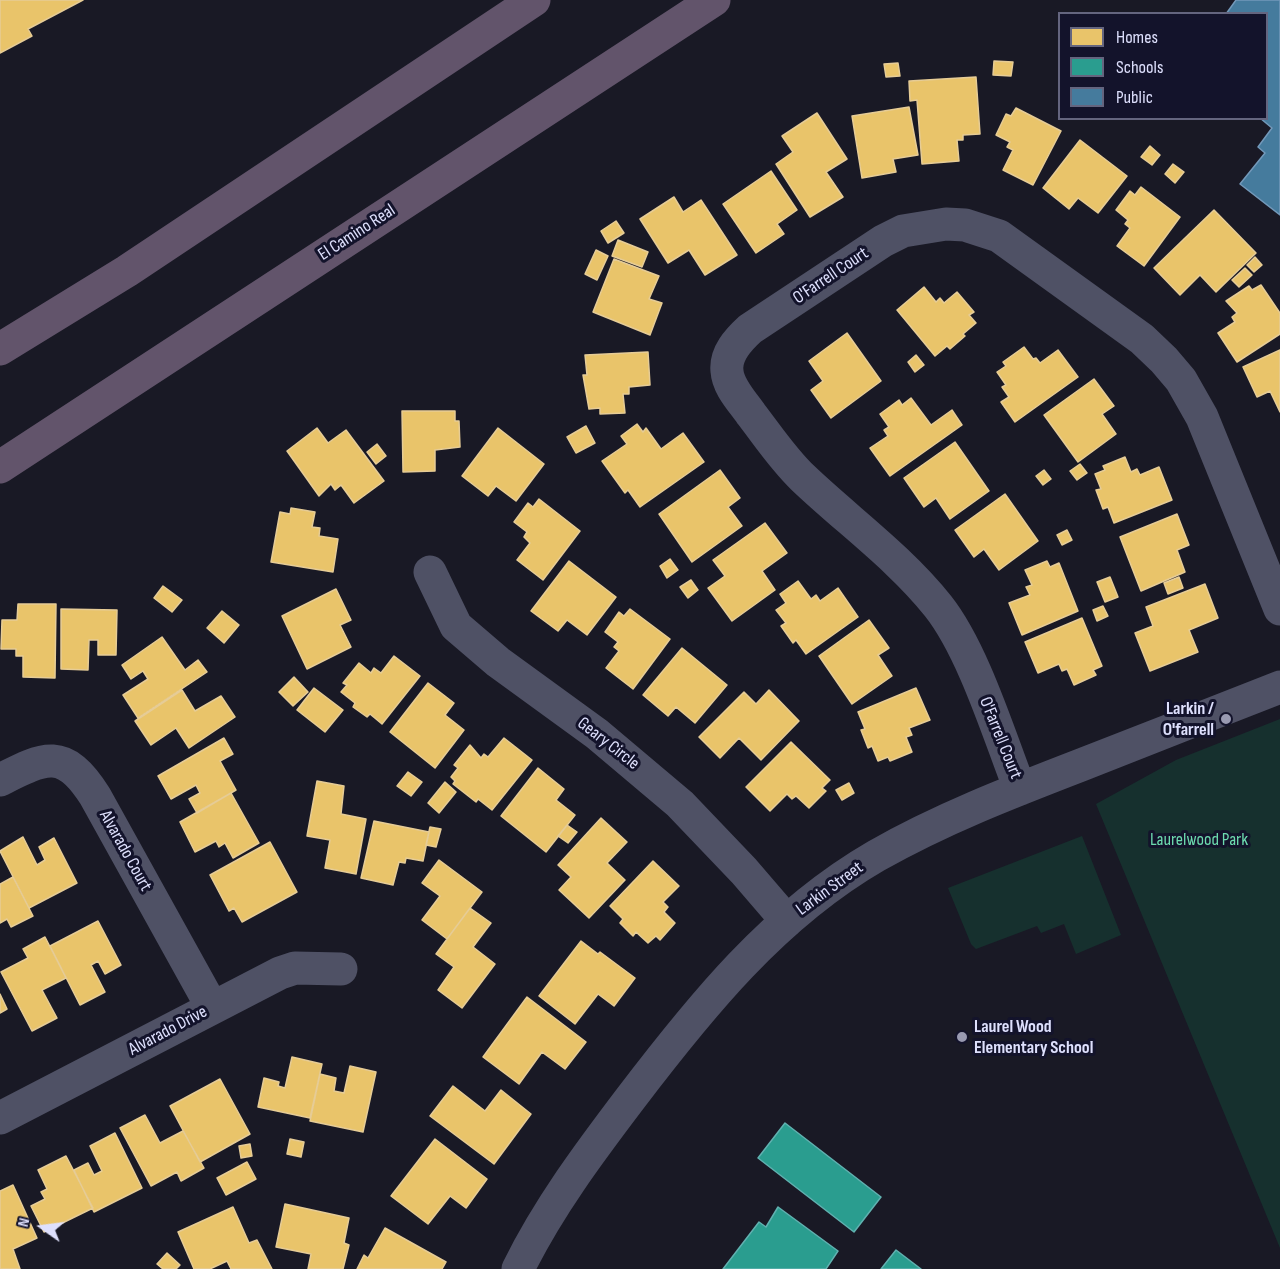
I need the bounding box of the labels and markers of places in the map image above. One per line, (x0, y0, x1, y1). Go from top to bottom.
place label: Larkin / O'farrell (1163, 698, 1214, 740)
marker: Larkin / O'farrell (1219, 712, 1233, 726)
place label: Laurel Wood Elementary School (974, 1016, 1093, 1058)
marker: Laurel Wood Elementary School (955, 1030, 969, 1044)

